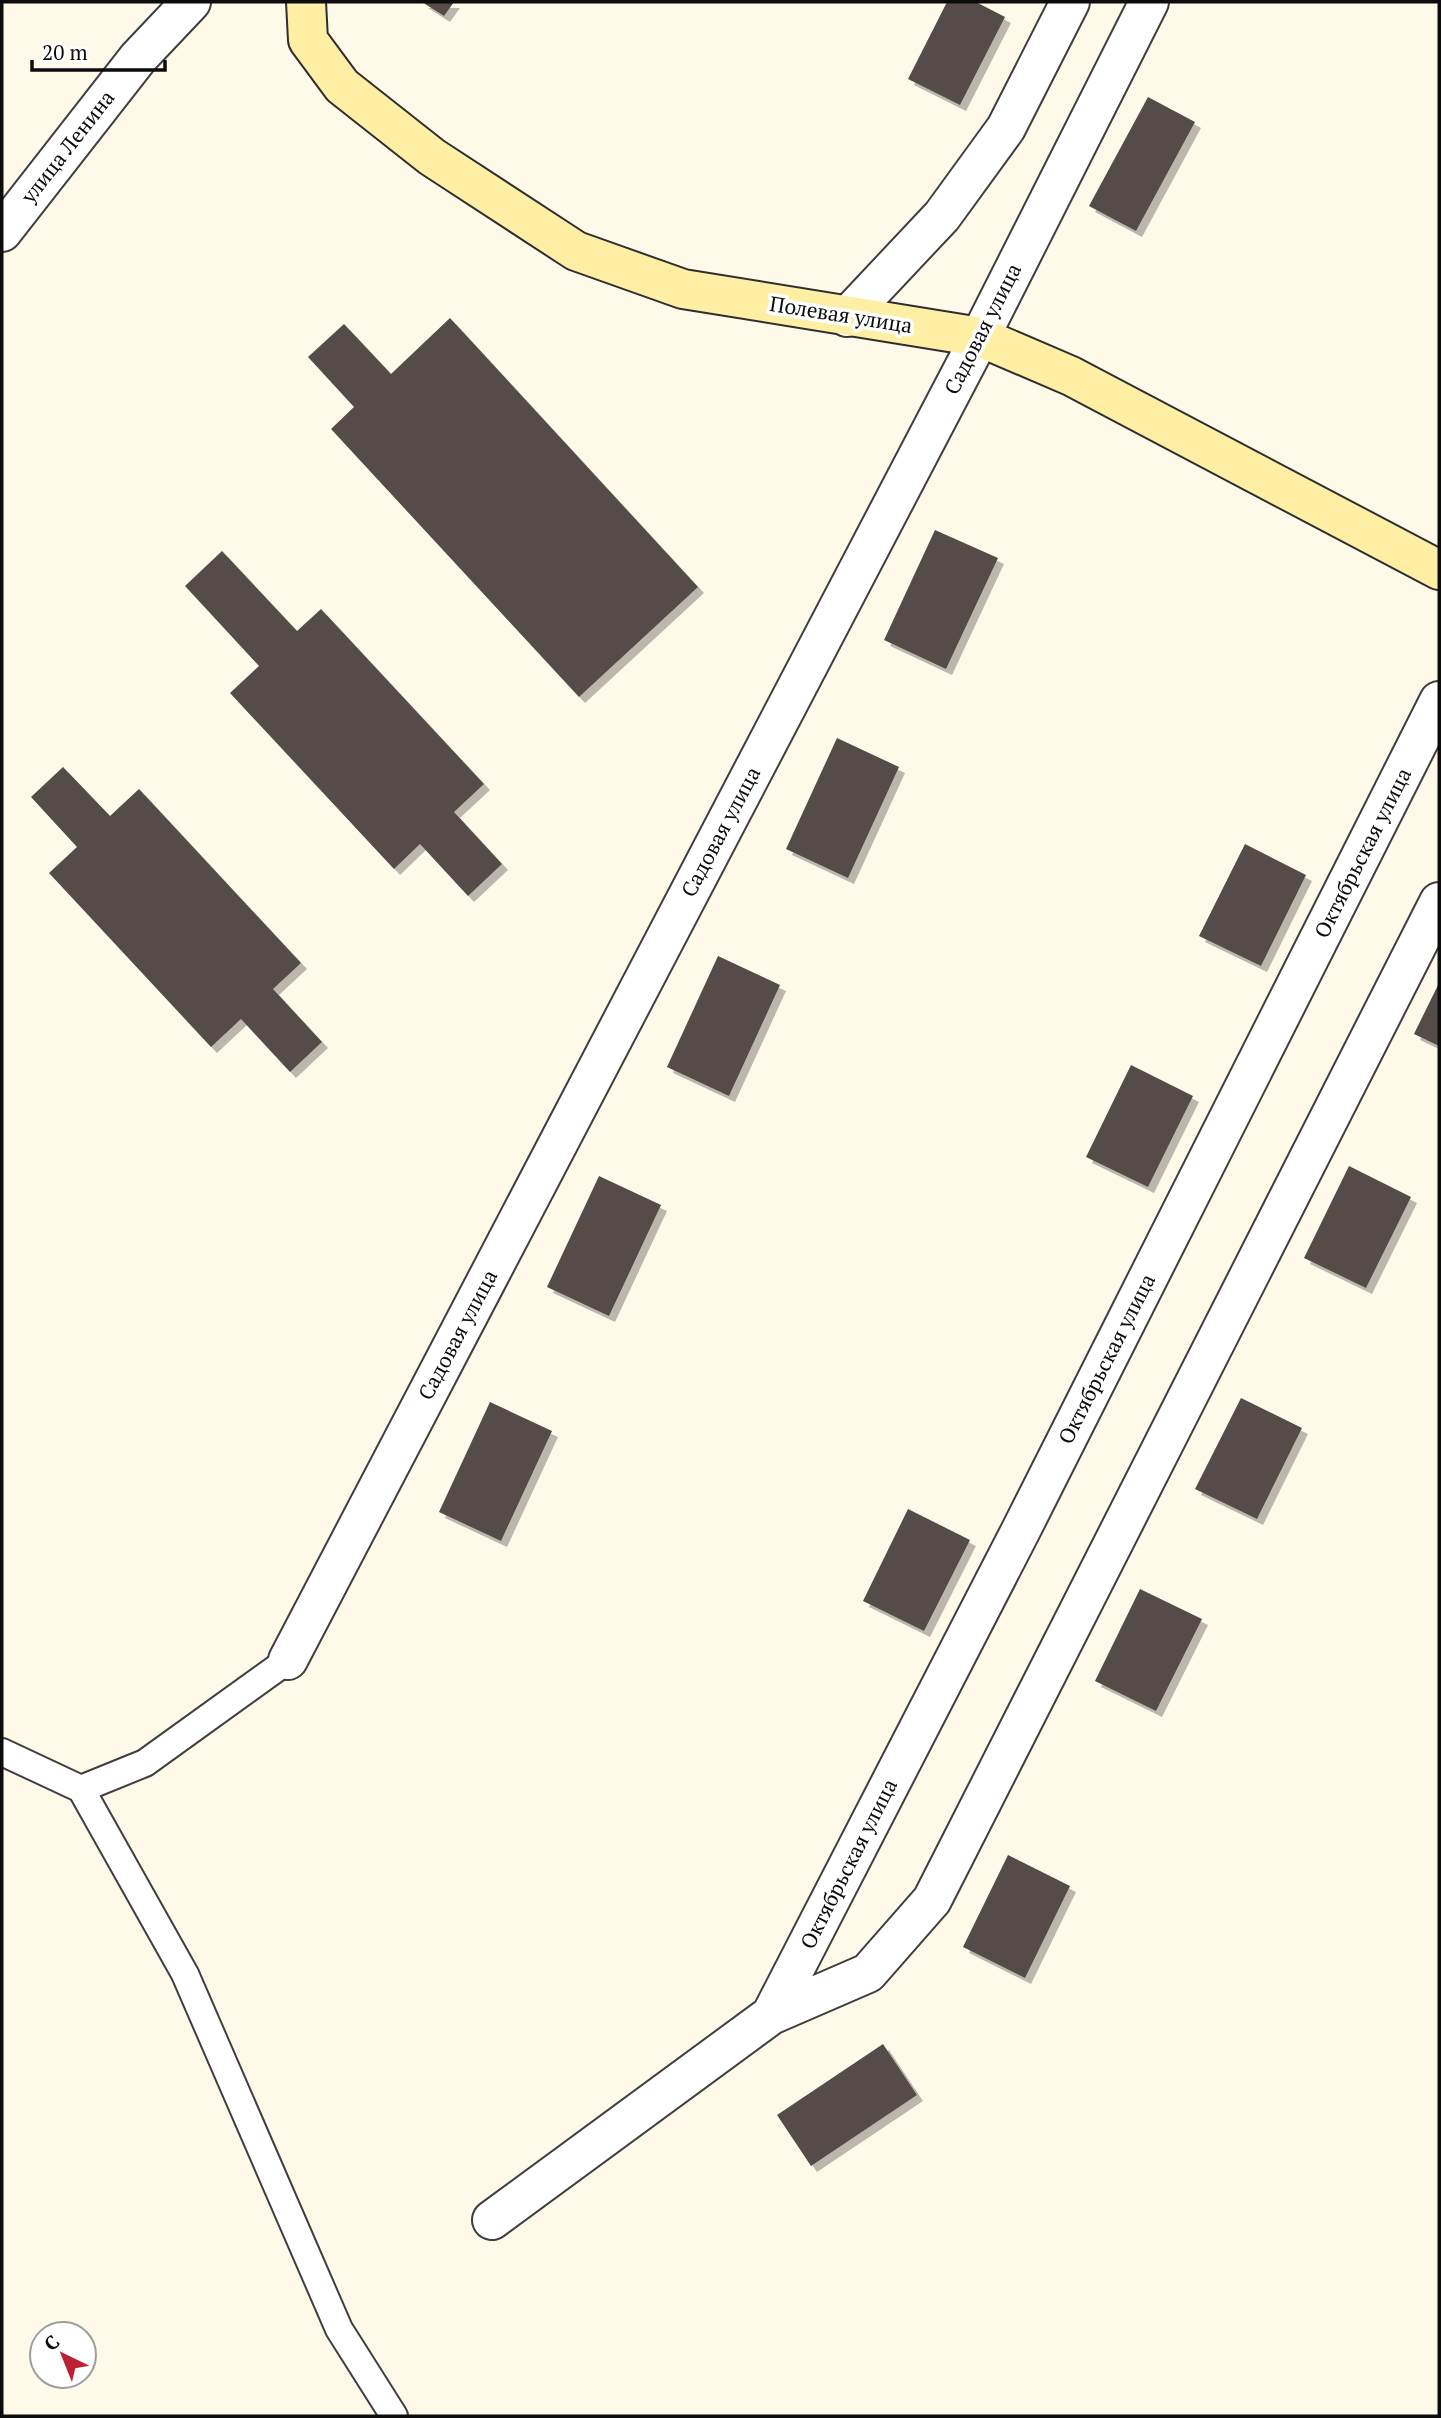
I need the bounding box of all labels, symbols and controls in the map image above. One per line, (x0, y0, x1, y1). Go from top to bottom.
scale bar (32, 28, 164, 72)
text: 20 m (42, 38, 88, 66)
street label: улица Ленина (14, 84, 120, 210)
street label: Садовая улица (937, 258, 1027, 399)
street label: Полевая улица (768, 289, 915, 339)
street label: Садовая улица (674, 761, 766, 901)
street label: Октябрьская улица (1307, 762, 1417, 942)
street label: Садовая улица (411, 1264, 503, 1404)
street label: Октябрьская улица (1051, 1268, 1161, 1448)
street label: Октябрьская улица (793, 1773, 903, 1953)
north arrow (28, 2320, 98, 2390)
text: С (38, 2329, 64, 2356)

